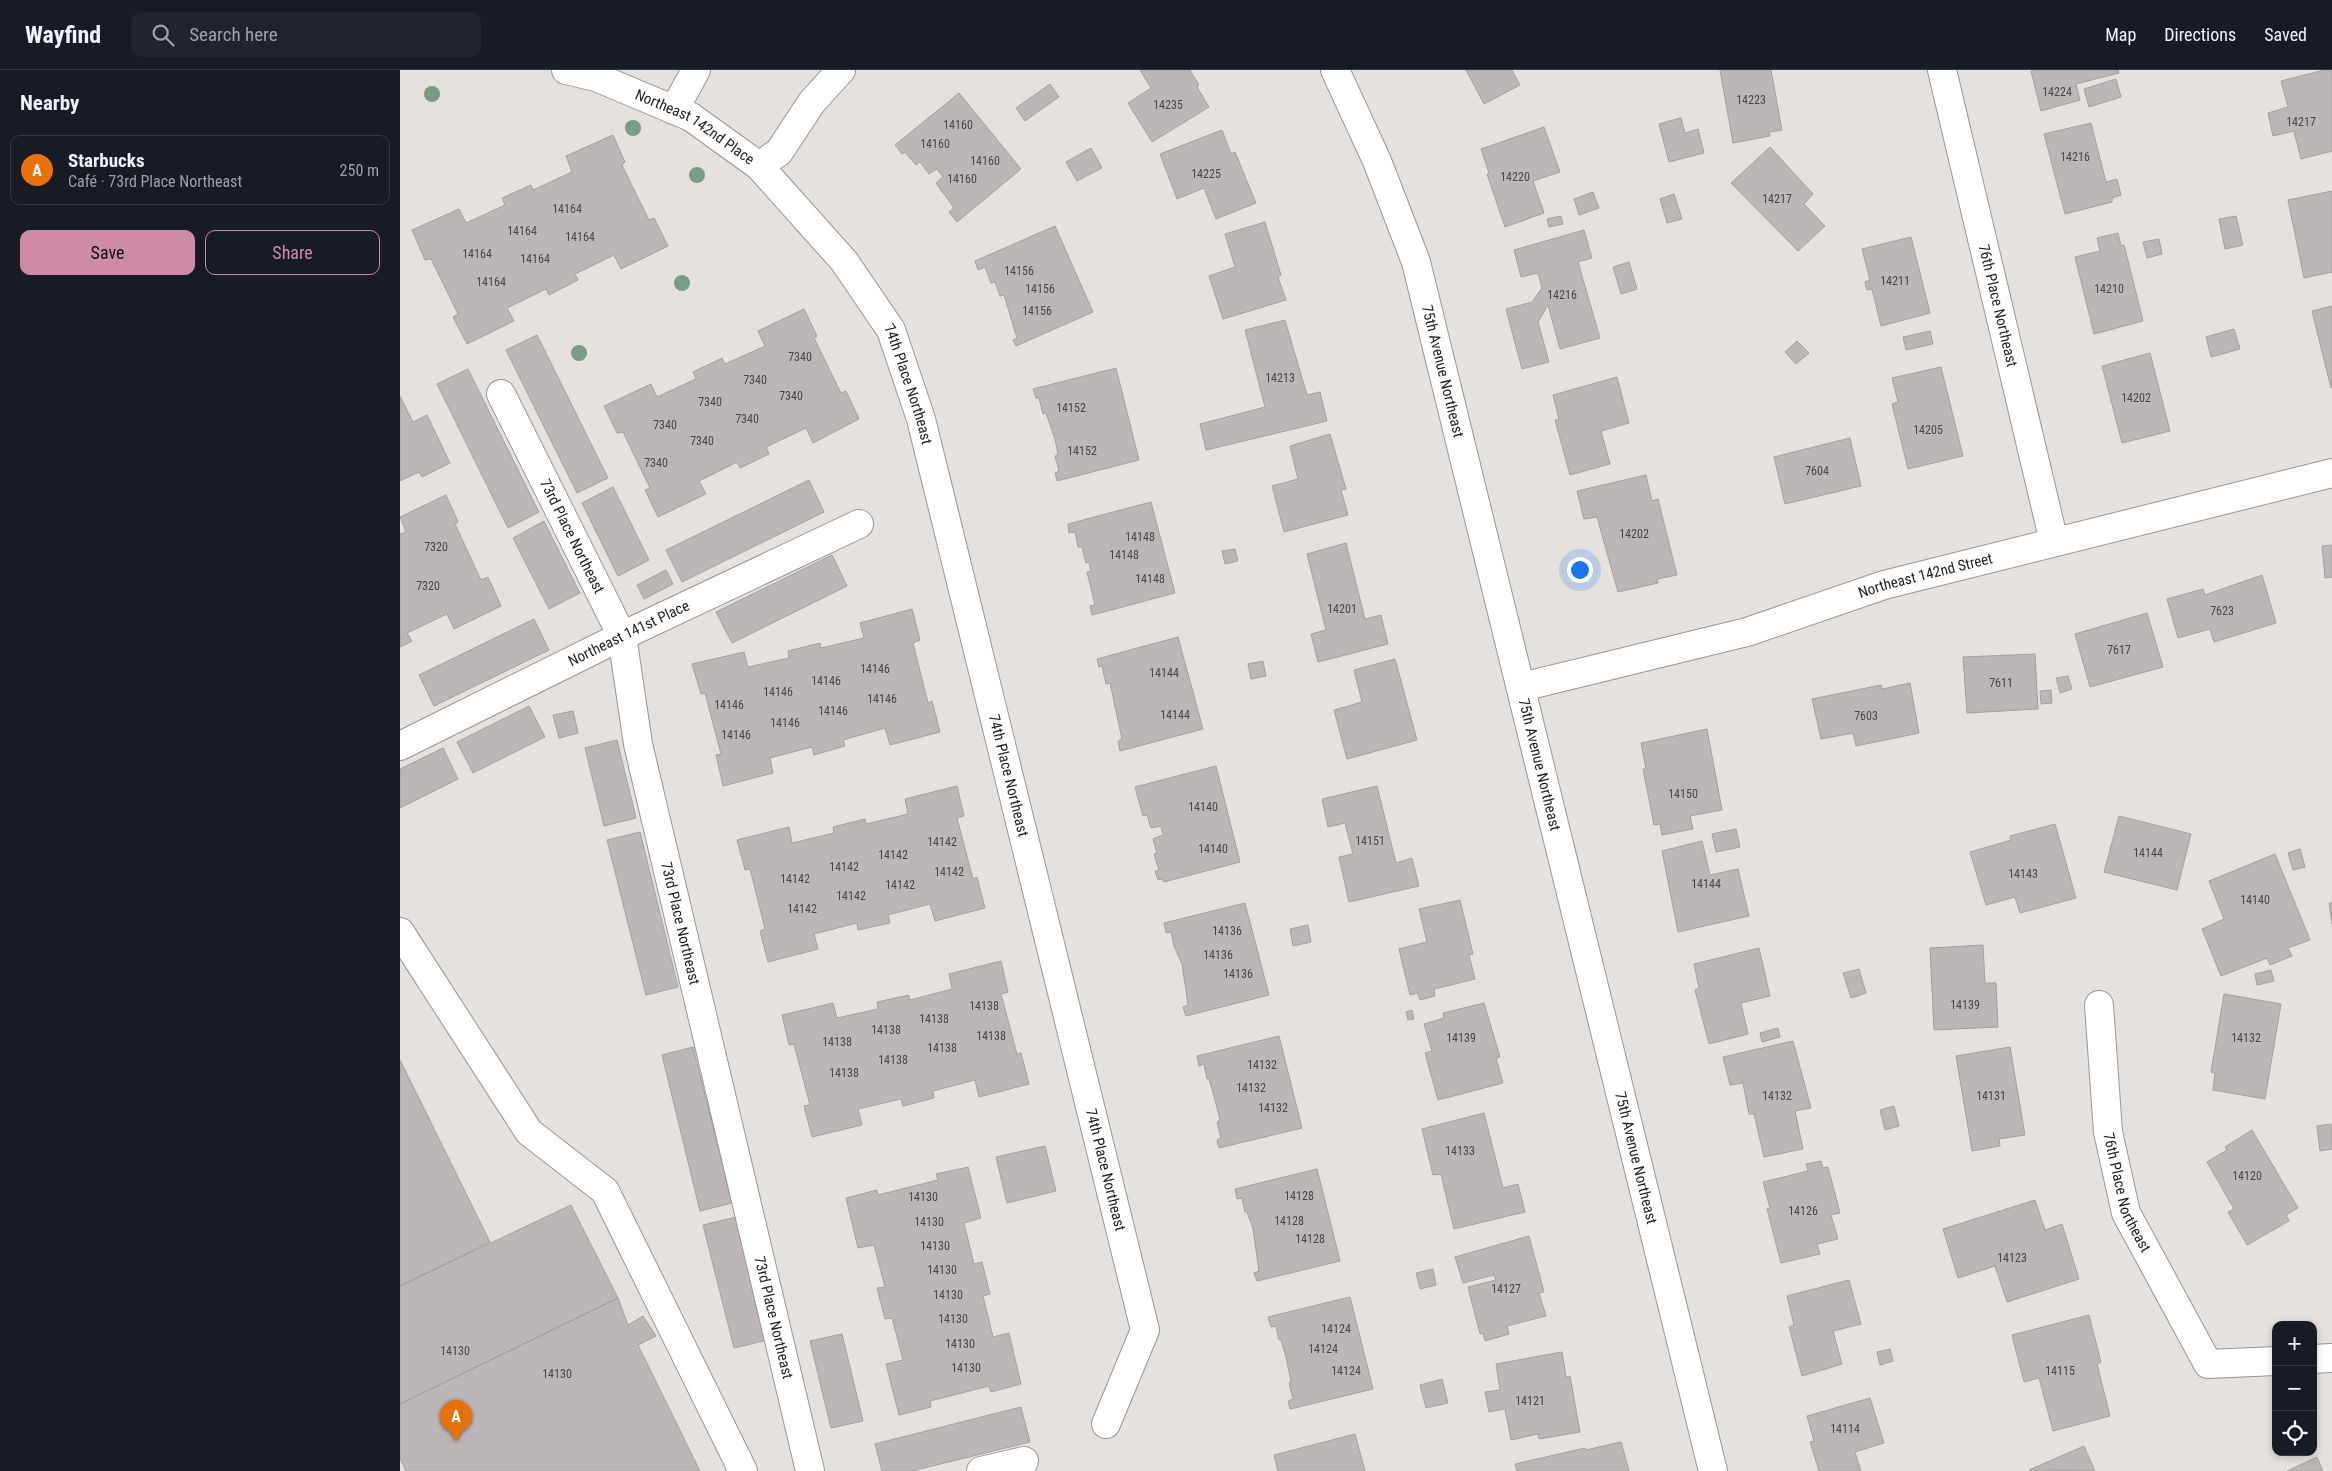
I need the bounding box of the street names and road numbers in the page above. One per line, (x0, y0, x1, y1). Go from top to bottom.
street label: Northeast 142nd Place (632, 86, 758, 169)
street label: 76th Place Northeast (1975, 242, 2021, 369)
street label: 75th Avenue Northeast (1418, 303, 1468, 439)
street label: 74th Place Northeast (880, 320, 936, 446)
street label: 73rd Place Northeast (536, 476, 608, 596)
street label: Northeast 142nd Street (1856, 549, 1994, 602)
street label: Northeast 141st Place (565, 596, 692, 670)
street label: 75th Avenue Northeast (1515, 697, 1564, 833)
street label: 74th Place Northeast (985, 712, 1032, 839)
street label: 73rd Place Northeast (657, 860, 704, 986)
street label: 75th Avenue Northeast (1611, 1090, 1661, 1226)
street label: 74th Place Northeast (1082, 1107, 1129, 1233)
street label: 76th Place Northeast (2099, 1131, 2155, 1255)
street label: 73rd Place Northeast (750, 1254, 797, 1381)

